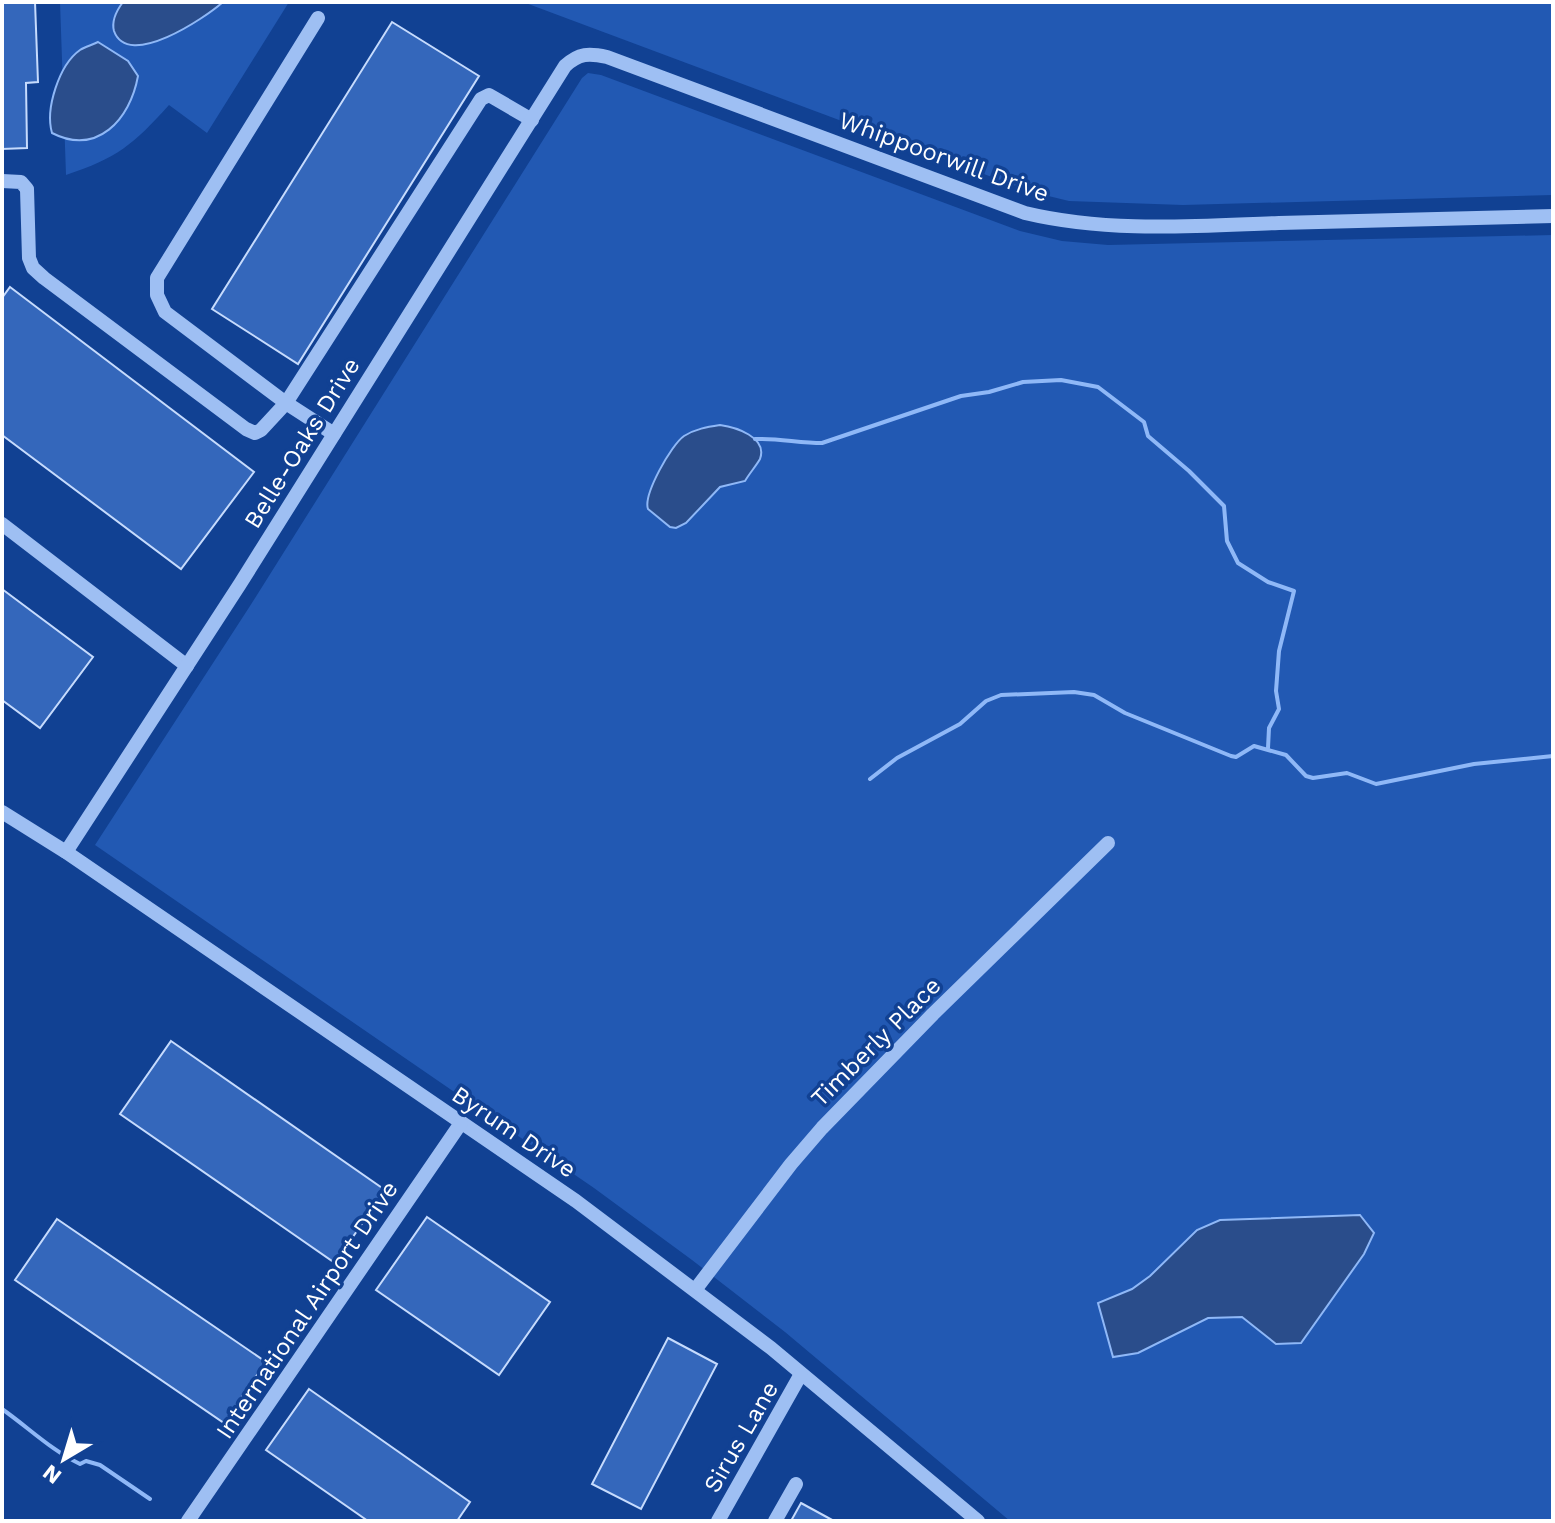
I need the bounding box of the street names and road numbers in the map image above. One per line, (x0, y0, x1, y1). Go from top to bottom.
street label: Whippoorwill Drive (835, 106, 1053, 208)
street label: Belle-Oaks Drive (238, 353, 366, 533)
street label: Timberly Place (805, 971, 947, 1113)
street label: Byrum Drive (447, 1080, 581, 1184)
street label: International Airport Drive (210, 1176, 404, 1444)
street label: Sirus Lane (698, 1376, 784, 1498)

